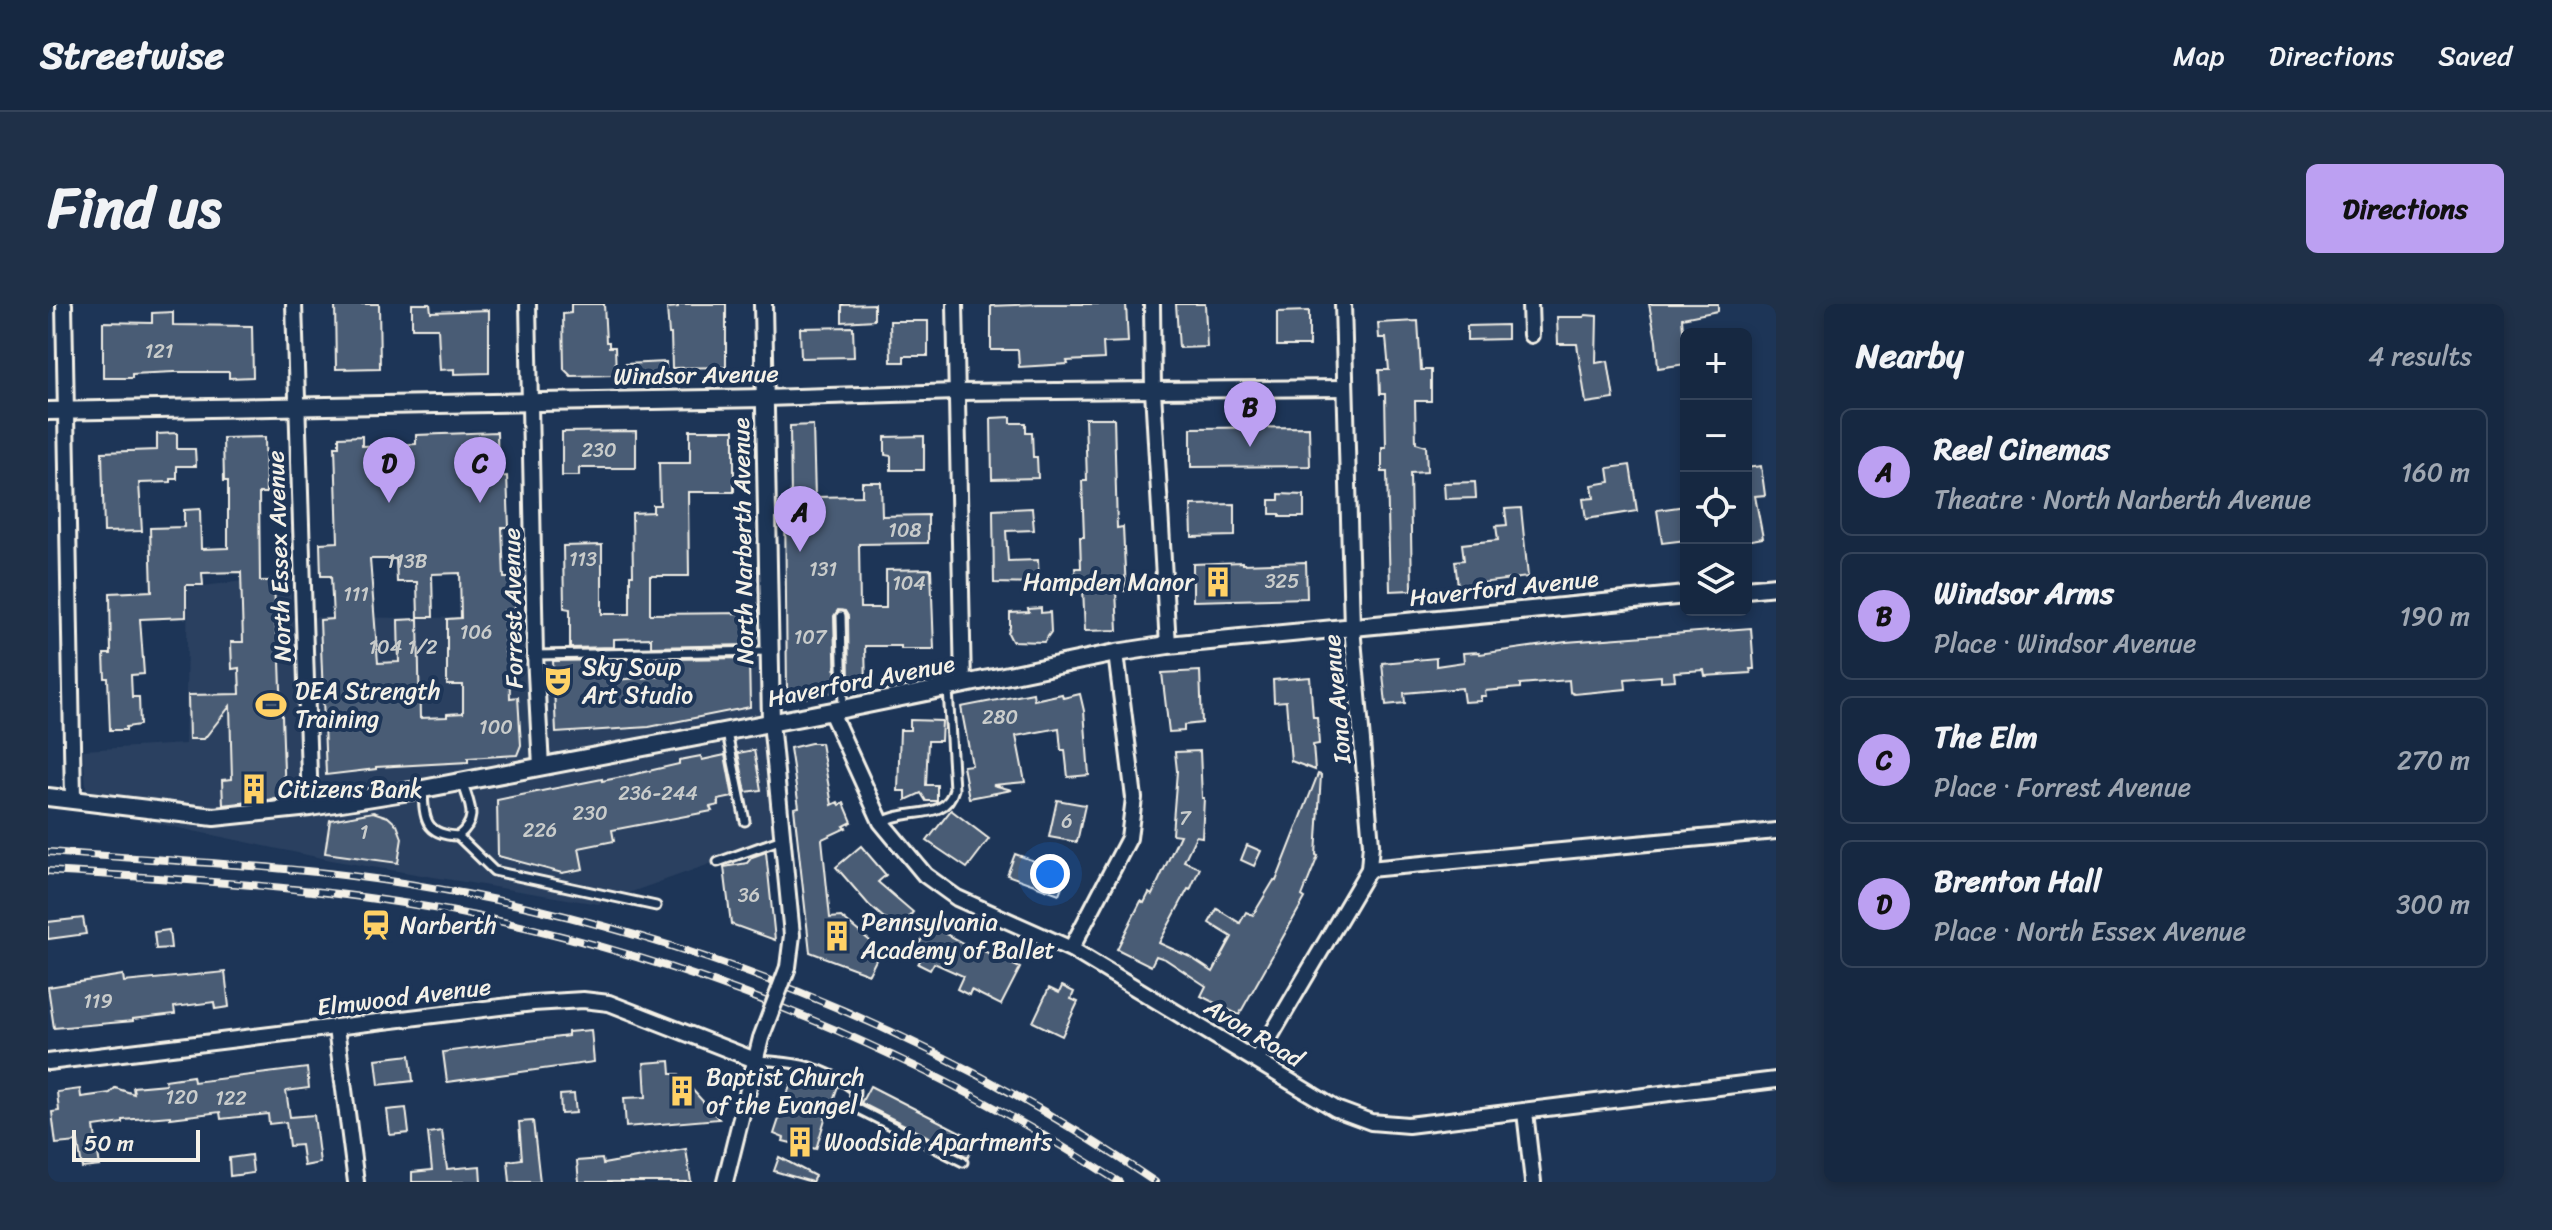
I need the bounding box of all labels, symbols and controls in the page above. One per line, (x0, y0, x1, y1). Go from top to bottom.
text: Streetwise (40, 22, 224, 89)
text: Map (2173, 31, 2225, 80)
text: Directions (2269, 31, 2394, 80)
text: Saved (2438, 31, 2512, 80)
text: Find us (48, 159, 221, 258)
button: Directions (2306, 164, 2504, 253)
text: Nearby (1856, 326, 1964, 386)
map controls (1680, 328, 1752, 616)
button: + (1680, 328, 1752, 400)
text: 4 results (2368, 333, 2472, 379)
house number: 121 (145, 334, 173, 369)
street label: Windsor Avenue (613, 353, 779, 397)
pin: B (1224, 381, 1276, 447)
button: − (1680, 400, 1752, 472)
street label: North Narberth Avenue (720, 417, 766, 665)
text: Reel Cinemas (1934, 422, 2110, 476)
house number: 230 (581, 433, 617, 468)
pin: D (363, 437, 415, 503)
pin: C (454, 437, 506, 503)
text: A (1875, 449, 1893, 495)
text: 160 m (2401, 449, 2470, 495)
street label: North Essex Avenue (254, 450, 304, 662)
button: locate (1680, 472, 1752, 544)
text: Theatre · North Narberth Avenue (1934, 476, 2311, 522)
pin: A (774, 486, 826, 552)
house number: 108 (888, 513, 922, 548)
street label: Forrest Avenue (491, 527, 535, 689)
house number: 113 (569, 542, 597, 577)
house number: 113B (387, 544, 428, 579)
button: layers (1680, 544, 1752, 616)
house number: 131 (809, 552, 837, 587)
street label: Haverford Avenue (1407, 557, 1601, 619)
place label: Hampden Manor (1023, 561, 1195, 603)
house number: 325 (1265, 564, 1299, 599)
building icon: Hampden Manor (1201, 565, 1235, 599)
house number: 104 (892, 566, 926, 601)
text: Windsor Arms (1934, 566, 2114, 620)
house number: 111 (343, 577, 369, 612)
text: B (1876, 593, 1892, 639)
text: 190 m (2400, 593, 2470, 639)
house number: 106 (460, 615, 492, 650)
house number: 107 (794, 620, 828, 655)
text: Place · Windsor Avenue (1934, 620, 2196, 666)
house number: 104 1/2 (369, 630, 438, 665)
street label: Iona Avenue (1310, 633, 1364, 766)
street label: Haverford Avenue (764, 642, 959, 720)
place label: Sky Soup Art Studio (581, 646, 693, 716)
theatre icon: Sky Soup Art Studio (541, 664, 575, 698)
place label: DEA Strength Training (295, 670, 440, 740)
sports icon: DEA Strength Training (254, 688, 288, 722)
house number: 280 (982, 700, 1018, 735)
house number: 100 (479, 710, 513, 745)
text: The Elm (1934, 710, 2038, 764)
text: C (1876, 737, 1892, 783)
text: 270 m (2397, 737, 2470, 783)
text: Place · Forrest Avenue (1934, 764, 2191, 810)
place label: Citizens Bank (278, 768, 423, 810)
building icon: Citizens Bank (237, 772, 271, 806)
house number: 236-244 (618, 776, 698, 811)
house number: 230 (572, 796, 608, 831)
house number: 7 (1179, 801, 1192, 836)
house number: 6 (1061, 804, 1073, 839)
house number: 226 (523, 813, 557, 848)
house number: 1 (360, 815, 368, 850)
your location (1030, 854, 1070, 894)
text: Brenton Hall (1934, 854, 2102, 908)
house number: 36 (738, 878, 760, 913)
text: D (1876, 881, 1892, 927)
text: 300 m (2396, 881, 2470, 927)
place label: Pennsylvania Academy of Ballet (860, 901, 1055, 971)
place label: Narberth (400, 904, 497, 946)
station icon: Narberth (359, 908, 393, 942)
text: Place · North Essex Avenue (1934, 908, 2246, 954)
building icon: Pennsylvania Academy of Ballet (820, 919, 854, 953)
street label: Elmwood Avenue (315, 965, 493, 1029)
house number: 119 (83, 984, 113, 1019)
street label: Avon Road (1195, 986, 1313, 1080)
place label: Baptist Church of the Evangel (706, 1056, 864, 1126)
building icon: Baptist Church of the Evangel (665, 1074, 699, 1108)
house number: 120 (166, 1080, 198, 1115)
house number: 122 (215, 1081, 247, 1116)
place label: Woodside Apartments (824, 1121, 1053, 1163)
text: 50 m (84, 1124, 134, 1163)
building icon: Woodside Apartments (783, 1125, 817, 1159)
scale bar (72, 1126, 200, 1162)

